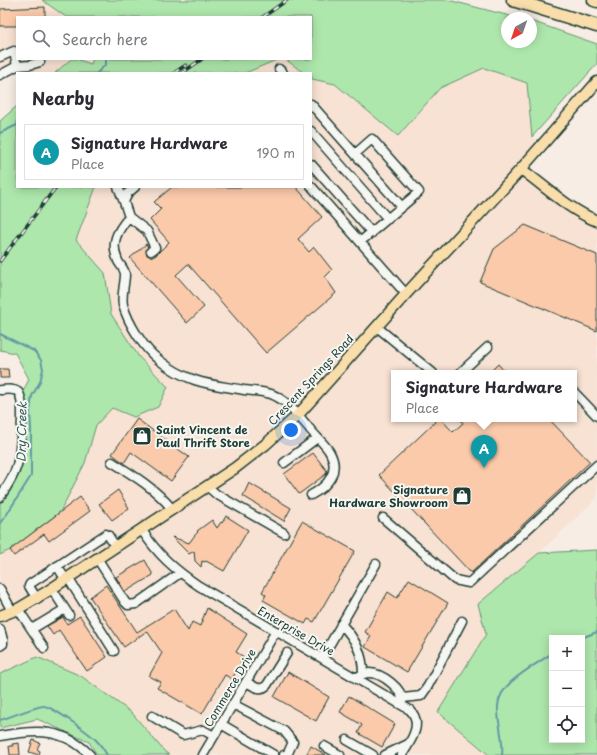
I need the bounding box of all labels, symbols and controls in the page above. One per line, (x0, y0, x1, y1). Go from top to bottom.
north arrow (501, 12, 537, 48)
search box (16, 16, 312, 60)
icon: search (30, 27, 52, 49)
text: Search here (62, 27, 148, 50)
text: Nearby (32, 85, 94, 111)
text: Signature Hardware (71, 131, 228, 154)
text: A (41, 143, 51, 162)
text: 190 m (256, 143, 295, 162)
text: Place (71, 154, 104, 173)
street label: Crescent Springs Road (264, 330, 357, 429)
popup (391, 370, 577, 422)
text: Signature Hardware (406, 375, 562, 398)
text: Place (406, 398, 439, 417)
water label: Dry Creek (11, 401, 31, 462)
your location (281, 420, 301, 440)
place label: Saint Vincent de Paul Thrift Store (156, 421, 250, 451)
shop icon: Saint Vincent de Paul Thrift Store (131, 425, 153, 447)
pin: A (471, 435, 497, 468)
place label: Signature Hardware Showroom (329, 481, 448, 511)
shop icon: Signature Hardware Showroom (451, 485, 473, 507)
street label: Enterprise Drive (255, 602, 338, 660)
map controls (549, 635, 585, 743)
button: + (549, 635, 585, 671)
street label: Commerce Drive (199, 645, 260, 730)
button: − (549, 671, 585, 707)
button: locate (549, 707, 585, 743)

